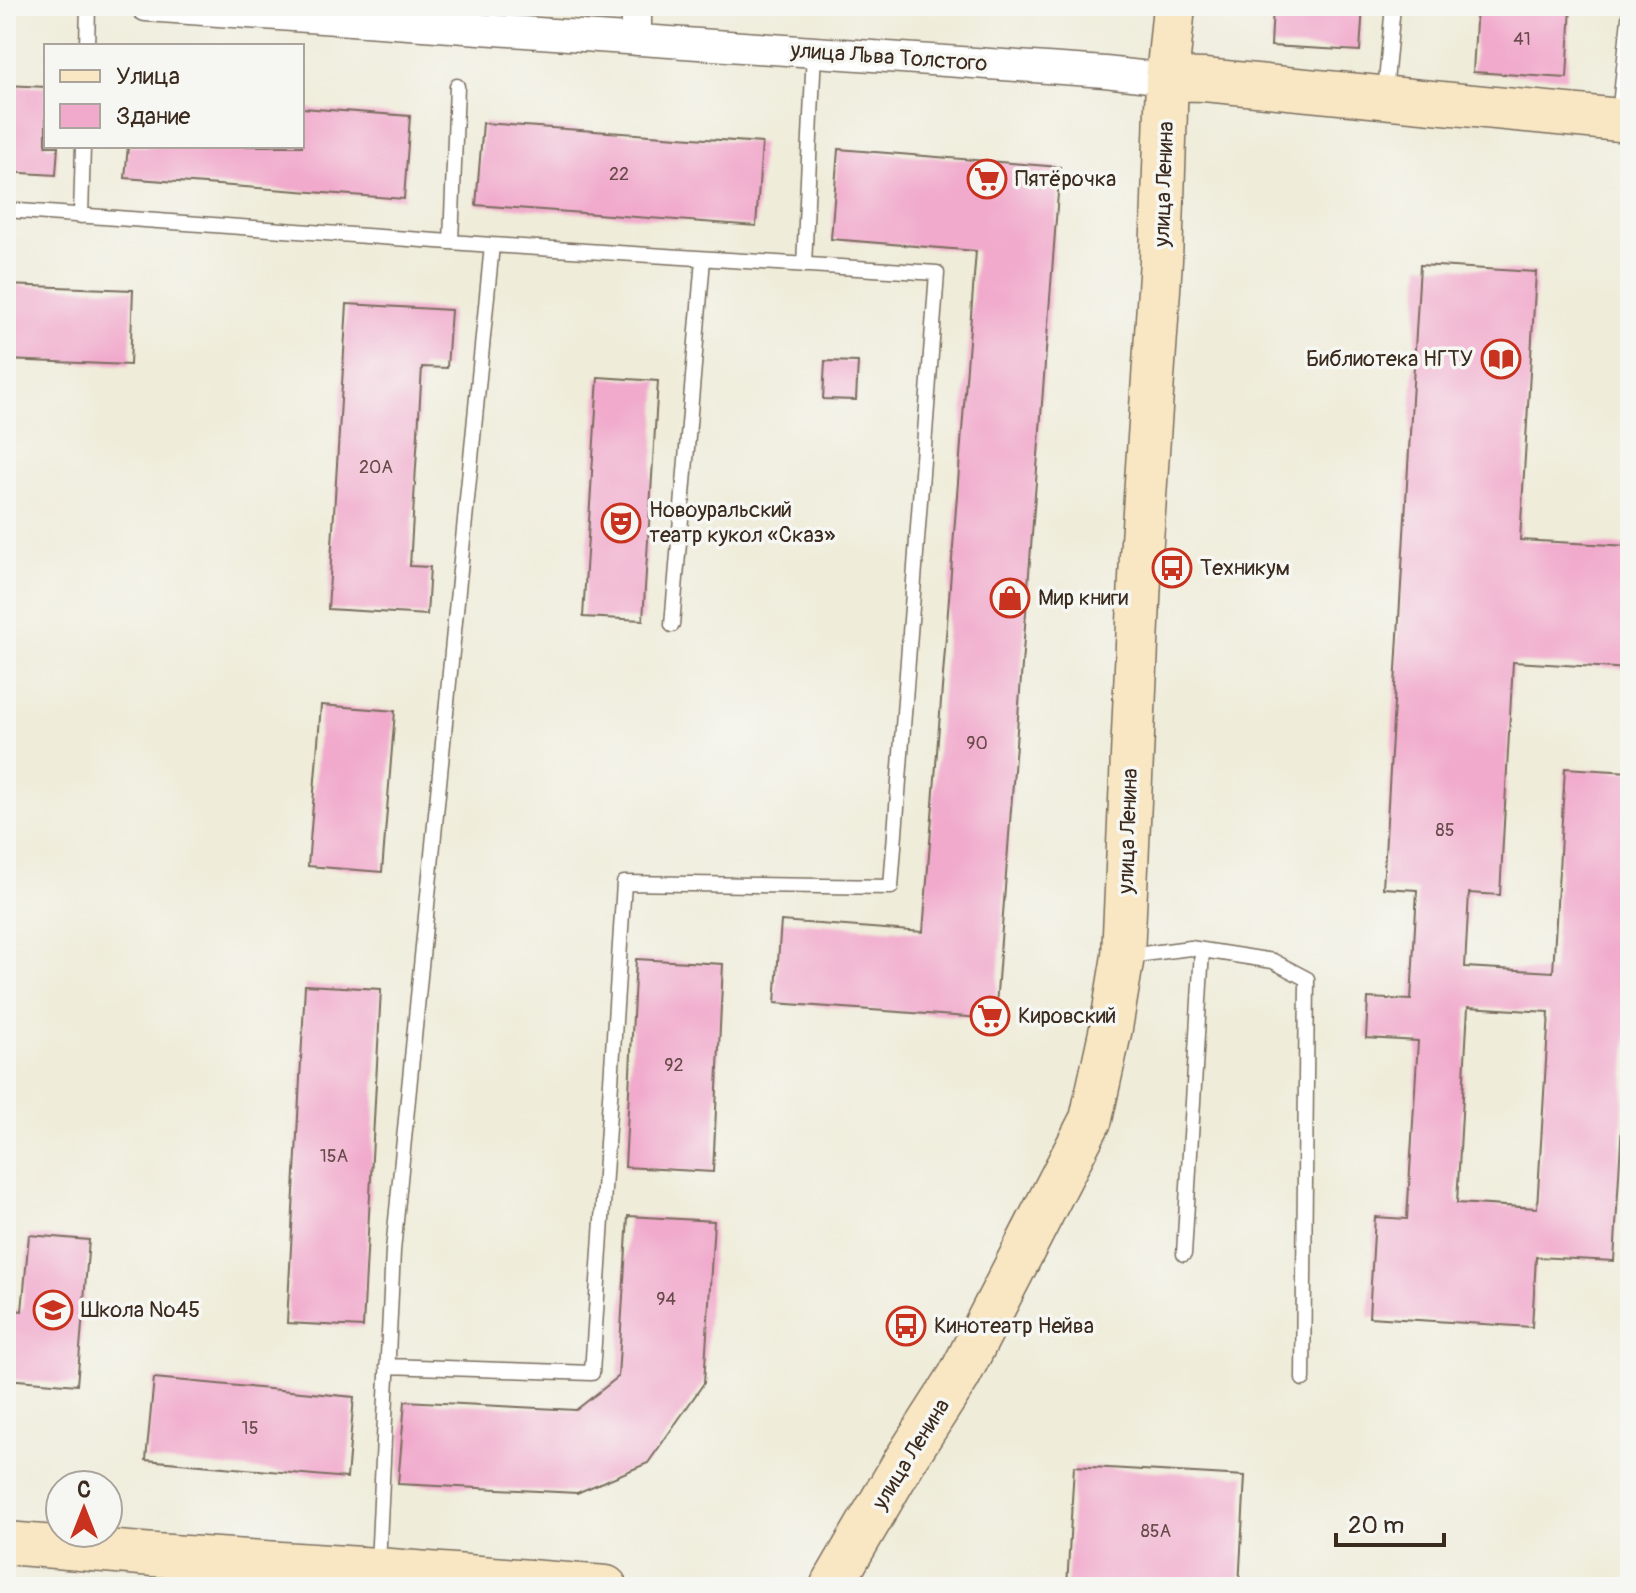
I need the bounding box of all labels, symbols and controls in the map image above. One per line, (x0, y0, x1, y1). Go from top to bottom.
house number: 41 (1513, 28, 1531, 51)
street label: улица Льва Толстого (789, 36, 989, 78)
legend (44, 44, 304, 148)
text: Улица (116, 62, 180, 91)
text: Здание (116, 102, 191, 131)
street label: улица Ленина (1148, 121, 1180, 248)
supermarket icon: Пятёрочка (966, 158, 1008, 200)
house number: 22 (609, 163, 629, 186)
place label: Пятёрочка (1015, 165, 1116, 193)
library icon: Библиотека НГТУ (1480, 338, 1522, 380)
place label: Библиотека НГТУ (1306, 345, 1473, 373)
house number: 20А (359, 456, 393, 479)
place label: Новоуральский театр кукол «Сказ» (649, 496, 835, 549)
theatre icon: Новоуральский театр кукол «Сказ» (600, 502, 642, 544)
bus stop icon: Техникум (1151, 547, 1193, 589)
place label: Техникум (1200, 554, 1290, 582)
shop icon: Мир книги (989, 577, 1031, 619)
place label: Мир книги (1038, 584, 1128, 612)
house number: 90 (966, 732, 988, 755)
street label: улица Ленина (1112, 768, 1144, 895)
house number: 85 (1436, 819, 1454, 842)
supermarket icon: Кировский (969, 995, 1011, 1037)
place label: Кировский (1018, 1002, 1116, 1030)
house number: 92 (664, 1054, 684, 1077)
house number: 15А (320, 1145, 349, 1168)
house number: 94 (656, 1288, 676, 1311)
school or university icon: Школа №45 (32, 1289, 74, 1331)
place label: Школа №45 (81, 1296, 200, 1324)
bus stop icon: Кинотеатр Нейва (885, 1305, 927, 1347)
place label: Кинотеатр Нейва (934, 1312, 1094, 1340)
street label: улица Ленина (865, 1393, 956, 1516)
house number: 15 (242, 1417, 258, 1440)
north arrow (44, 1469, 124, 1549)
text: С (77, 1476, 91, 1504)
scale bar (1336, 1497, 1444, 1547)
text: 20 m (1348, 1511, 1404, 1540)
house number: 85А (1141, 1520, 1172, 1543)

